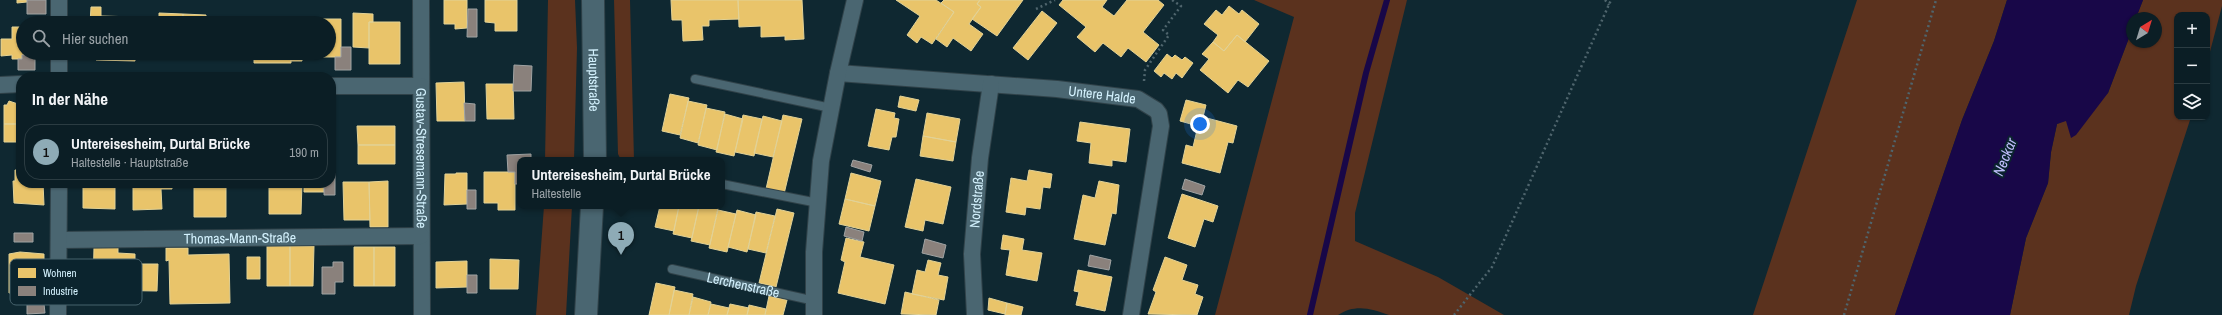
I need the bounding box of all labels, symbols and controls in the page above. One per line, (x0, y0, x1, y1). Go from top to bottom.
north arrow (2126, 12, 2162, 48)
map controls (2174, 12, 2210, 120)
button: + (2174, 12, 2210, 48)
search box (16, 16, 336, 60)
icon: search (30, 27, 52, 49)
text: Hier suchen (62, 28, 128, 49)
street label: Hauptstraße (585, 48, 603, 112)
button: − (2174, 48, 2210, 84)
street label: Untere Halde (1067, 81, 1137, 108)
button: layers (2174, 84, 2210, 120)
text: In der Nähe (32, 87, 108, 110)
street label: Gustav-Stresemann-Straße (412, 88, 431, 228)
your location (1190, 114, 1210, 134)
text: Untereisesheim, Durtal Brücke (71, 133, 250, 154)
water label: Neckar (1988, 134, 2022, 179)
text: 1 (43, 144, 49, 161)
text: 190 m (289, 144, 319, 161)
text: Haltestelle · Hauptstraße (71, 154, 188, 171)
popup (517, 157, 725, 209)
text: Untereisesheim, Durtal Brücke (531, 164, 711, 185)
street label: Nordstraße (965, 170, 988, 229)
text: Haltestelle (531, 185, 581, 202)
pin: 1 (608, 222, 634, 255)
street label: Thomas-Mann-Straße (184, 228, 296, 248)
legend (10, 259, 142, 305)
text: Wohnen (43, 266, 76, 280)
street label: Lerchenstraße (705, 268, 781, 302)
text: Industrie (43, 284, 78, 298)

